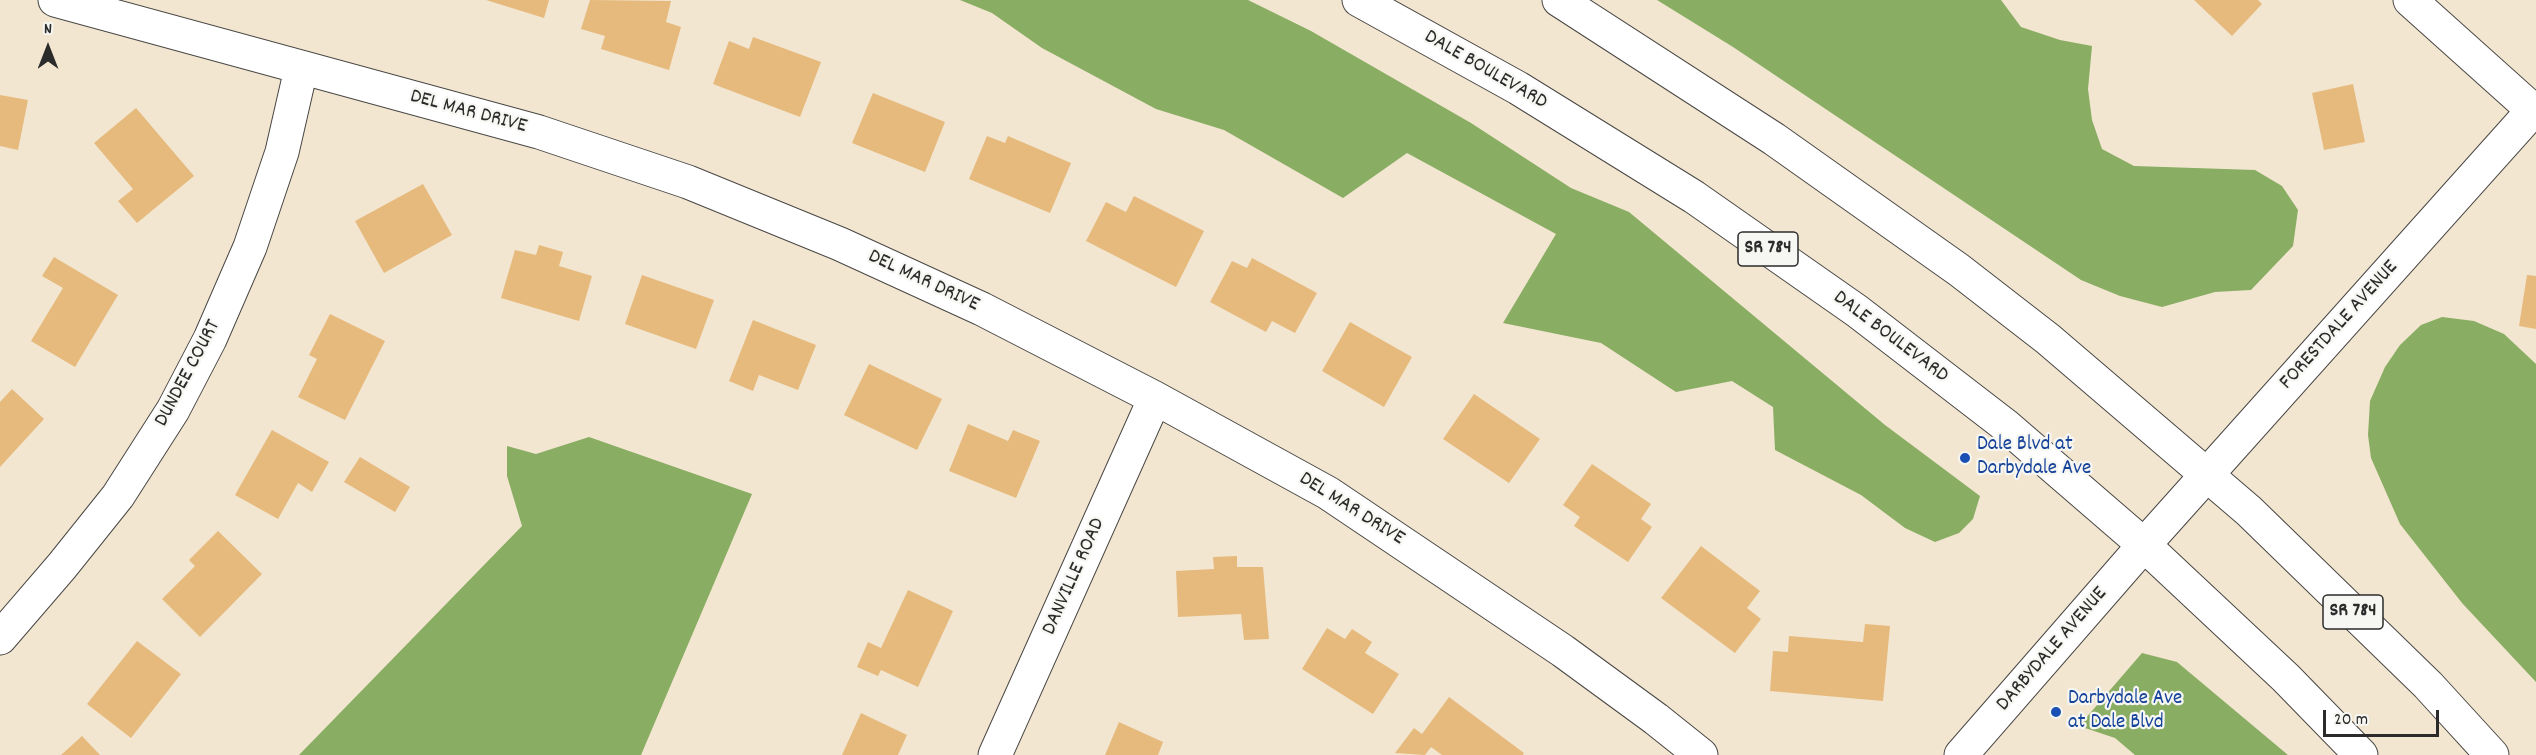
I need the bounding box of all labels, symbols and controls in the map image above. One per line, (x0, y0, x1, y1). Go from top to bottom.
north arrow (18, 18, 78, 78)
text: N (44, 18, 52, 41)
street label: DALE BOULEVARD (1419, 26, 1551, 116)
street label: DEL MAR DRIVE (407, 85, 529, 141)
road number: SR 784 (1738, 232, 1798, 266)
street label: DEL MAR DRIVE (863, 245, 983, 319)
street label: FORESTDALE AVENUE (2275, 256, 2405, 396)
street label: DALE BOULEVARD (1827, 286, 1953, 390)
street label: DUNDEE COURT (150, 316, 228, 432)
place label: Dale Blvd at Darbydale Ave (1977, 433, 2091, 483)
marker: Dale Blvd at Darbydale Ave (1958, 451, 1972, 465)
street label: DEL MAR DRIVE (1294, 468, 1408, 552)
street label: DANVILLE ROAD (1038, 515, 1112, 639)
street label: DARBYDALE AVENUE (1992, 583, 2114, 717)
road number: SR 784 (2323, 595, 2383, 629)
place label: Darbydale Ave at Dale Blvd (2068, 687, 2182, 737)
scale bar (2326, 698, 2442, 736)
marker: Darbydale Ave at Dale Blvd (2049, 705, 2063, 719)
text: 20 m (2334, 708, 2368, 733)

